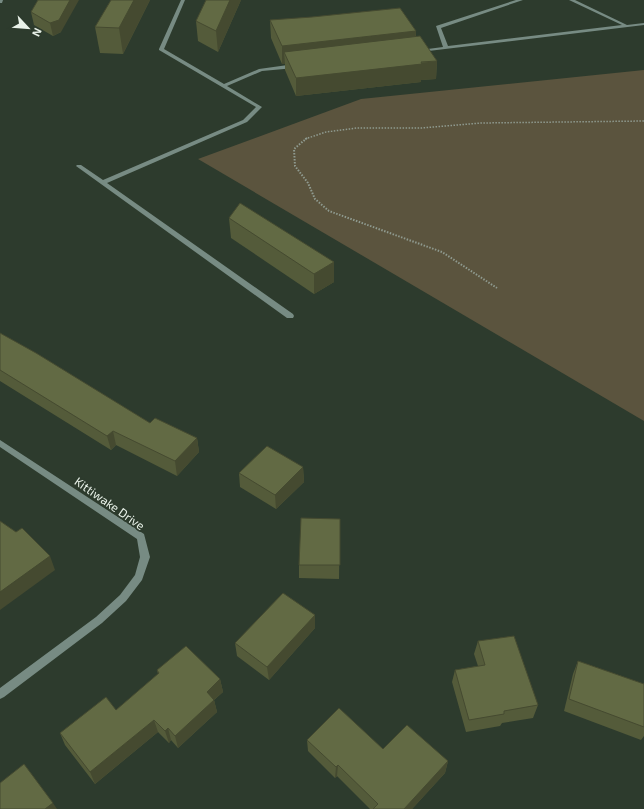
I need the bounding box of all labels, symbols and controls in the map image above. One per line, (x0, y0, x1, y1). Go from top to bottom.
north arrow (8, 8, 48, 48)
text: N (30, 26, 45, 39)
street label: Kittiwake Drive (72, 474, 148, 532)

